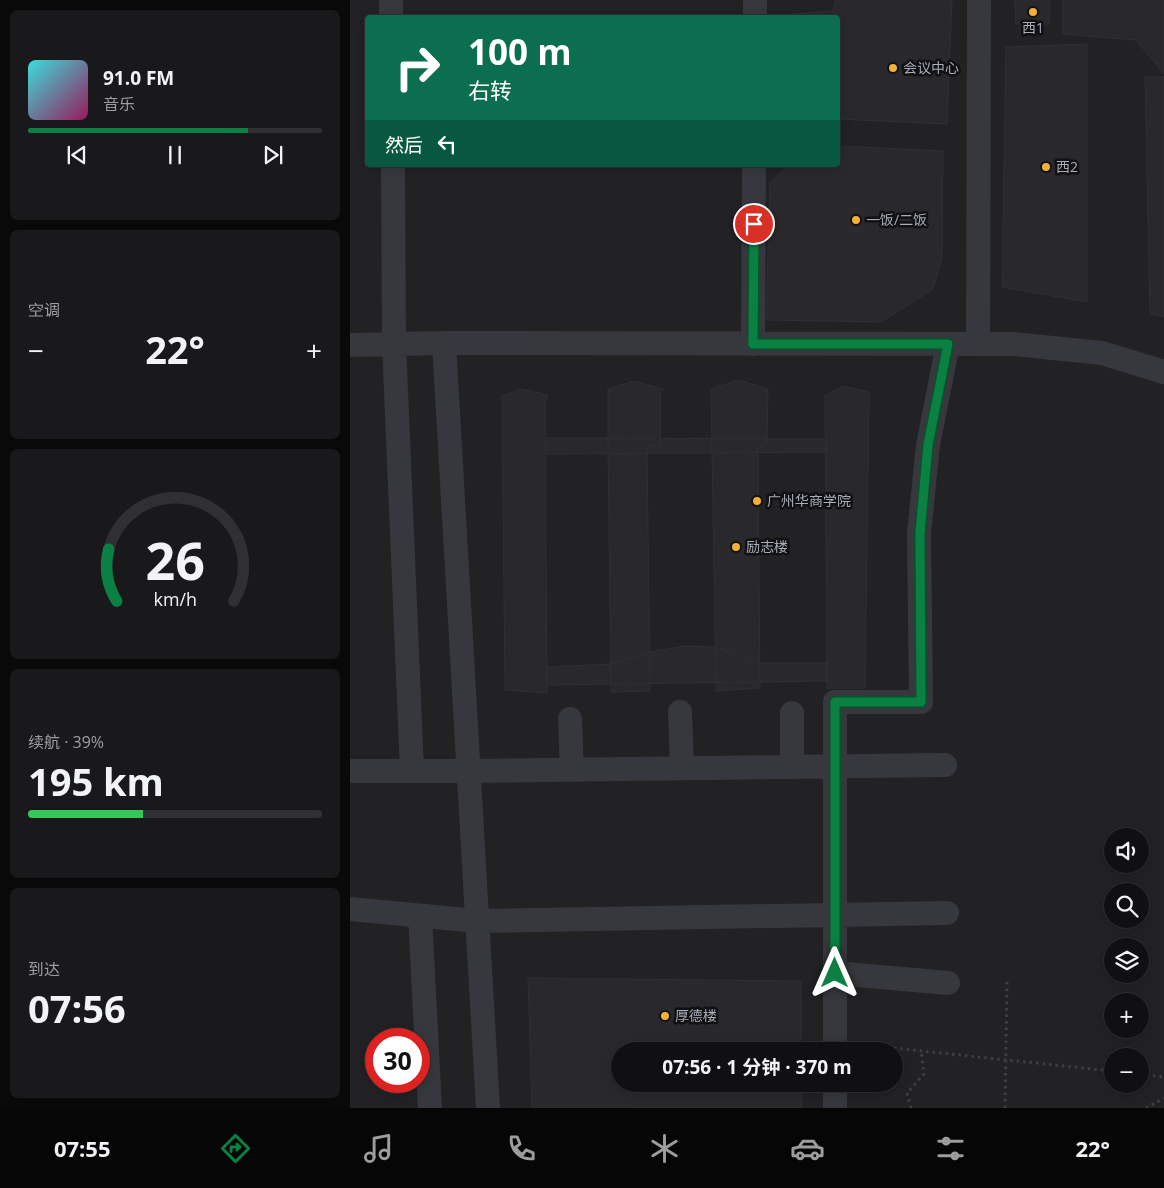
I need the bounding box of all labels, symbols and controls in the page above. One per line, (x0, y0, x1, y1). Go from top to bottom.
marker: 西1 (1027, 6, 1039, 18)
place label: 西1 (1022, 18, 1044, 37)
text: 100 m (468, 28, 572, 75)
icon: right (385, 35, 450, 100)
place label: 会议中心 (903, 58, 959, 77)
marker: 会议中心 (887, 62, 899, 74)
text: 91.0 FM (103, 65, 174, 91)
text: 右转 (468, 75, 512, 105)
text: 音乐 (103, 93, 135, 115)
icon: left (433, 130, 461, 158)
text: 然后 (385, 132, 423, 158)
icon: previous (63, 141, 91, 169)
icon: pause (161, 141, 189, 169)
icon: next (259, 141, 287, 169)
place label: 西2 (1056, 157, 1078, 176)
marker: 西2 (1040, 161, 1052, 173)
pin (733, 203, 775, 245)
icon: arrive (740, 210, 768, 238)
place label: 一饭/二饭 (866, 210, 927, 229)
marker: 一饭/二饭 (850, 214, 862, 226)
text: 空调 (28, 299, 60, 321)
text: 22° (145, 323, 205, 375)
text: − (28, 331, 44, 369)
text: + (306, 331, 322, 369)
place label: 广州华商学院 (767, 491, 851, 510)
marker: 广州华商学院 (751, 495, 763, 507)
text: 26 (145, 524, 205, 595)
place label: 励志楼 (746, 537, 788, 556)
marker: 励志楼 (730, 541, 742, 553)
text: km/h (153, 587, 197, 611)
text: 续航 · 39% (28, 731, 104, 753)
text: 195 km (28, 755, 164, 807)
map controls (1104, 828, 1149, 1093)
button: sound (1104, 828, 1149, 873)
button: search (1104, 883, 1149, 928)
button: layers (1104, 938, 1149, 983)
position arrow (808, 946, 860, 998)
text: 到达 (28, 958, 60, 980)
text: 07:56 (28, 982, 126, 1034)
button: + (1104, 993, 1149, 1038)
place label: 厚德楼 (675, 1006, 717, 1025)
marker: 厚德楼 (659, 1010, 671, 1022)
speed limit sign: 30 (365, 1028, 430, 1093)
button: − (1104, 1048, 1149, 1093)
text: 07:56 · 1 分钟 · 370 m (662, 1054, 852, 1080)
icon: directions (218, 1131, 253, 1166)
icon: music (361, 1131, 396, 1166)
icon: phone (504, 1131, 539, 1166)
icon: climate (647, 1131, 682, 1166)
icon: car (790, 1131, 825, 1166)
icon: filters (933, 1131, 968, 1166)
text: 07:55 (54, 1133, 111, 1163)
text: 22° (1075, 1133, 1110, 1163)

